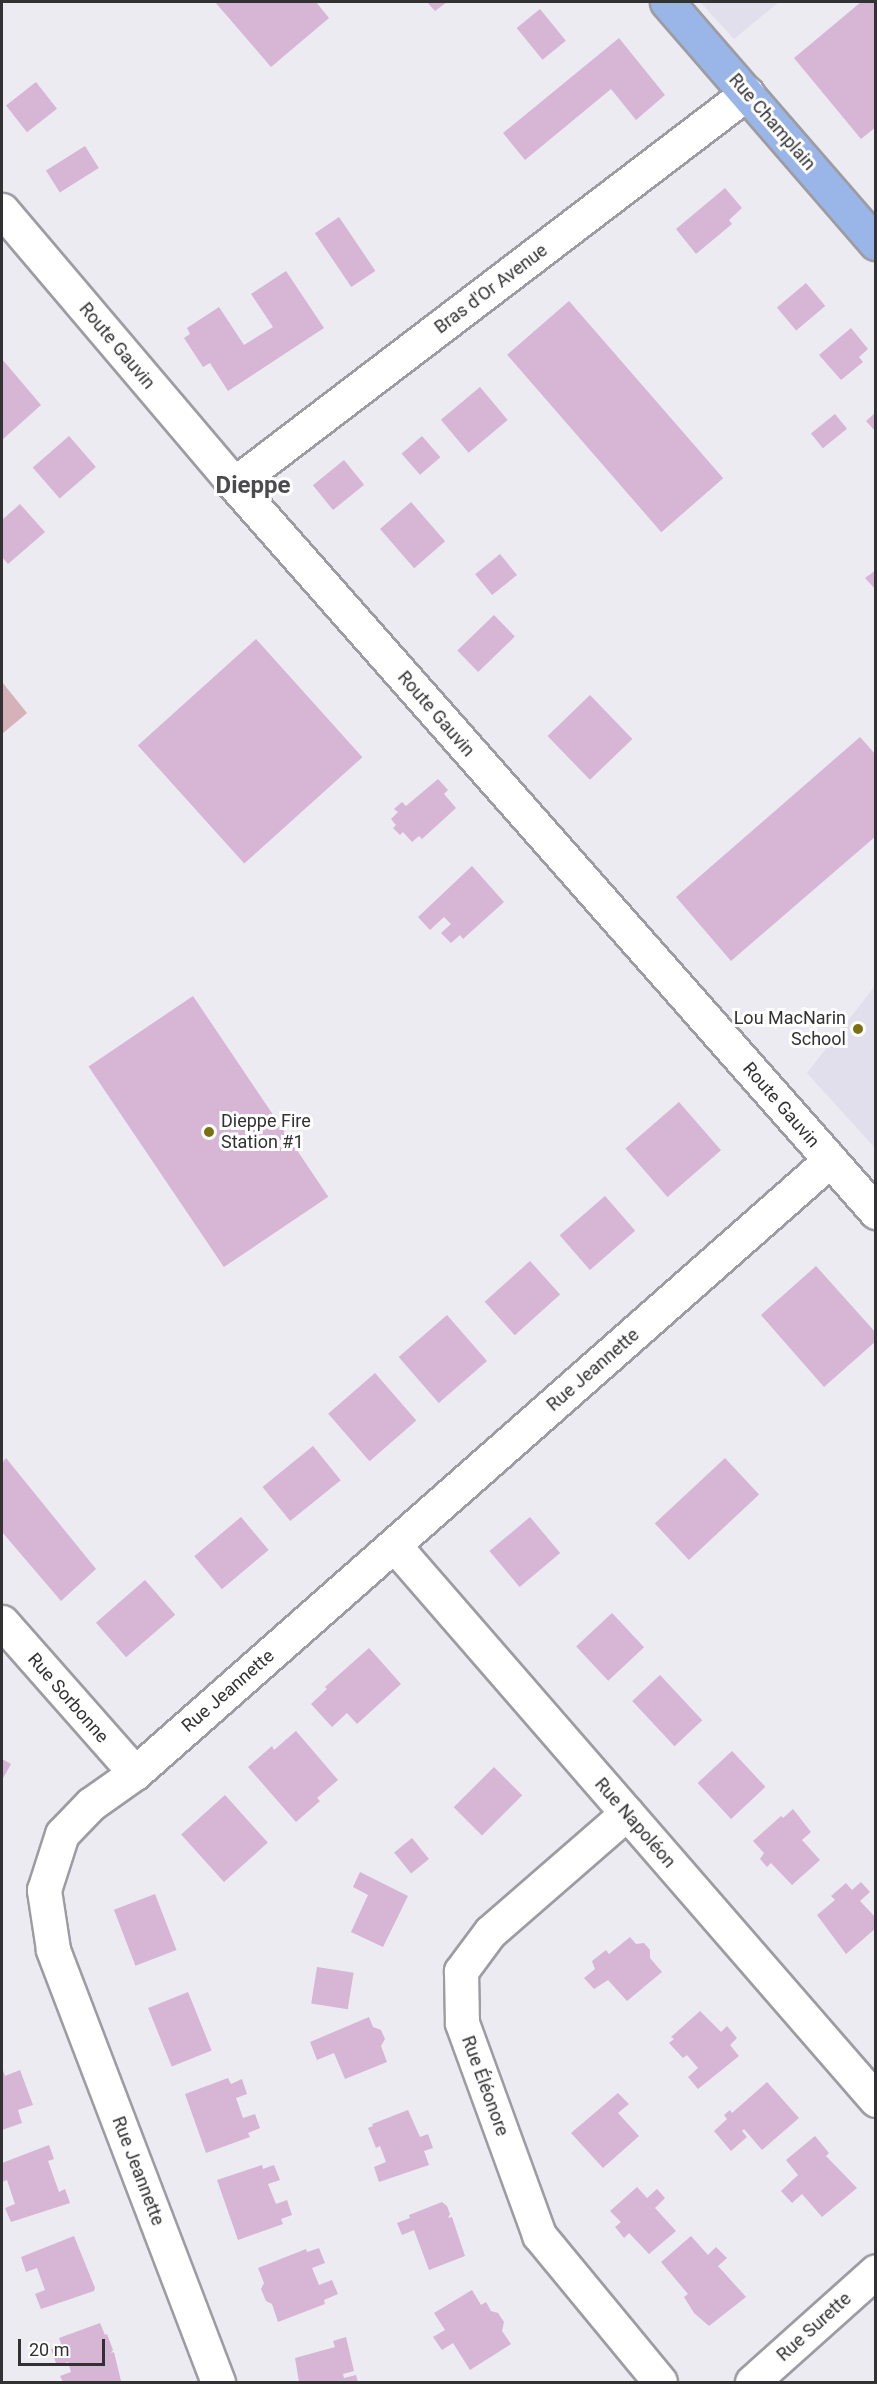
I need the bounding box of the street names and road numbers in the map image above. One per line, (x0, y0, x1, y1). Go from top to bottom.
street label: Rue Champlain (724, 69, 820, 175)
street label: Bras d'Or Avenue (430, 240, 552, 338)
street label: Route Gauvin (75, 298, 159, 394)
street label: Route Gauvin (393, 667, 479, 761)
street label: Route Gauvin (738, 1058, 824, 1152)
street label: Rue Jeannette (543, 1324, 643, 1416)
street label: Rue Jeannette (178, 1645, 278, 1737)
street label: Rue Sorbonne (23, 1649, 113, 1747)
street label: Rue Napoléon (590, 1774, 680, 1872)
street label: Rue Éléonore (457, 2033, 513, 2139)
street label: Rue Jeannette (107, 2113, 169, 2229)
street label: Rue Surette (772, 2288, 856, 2366)

